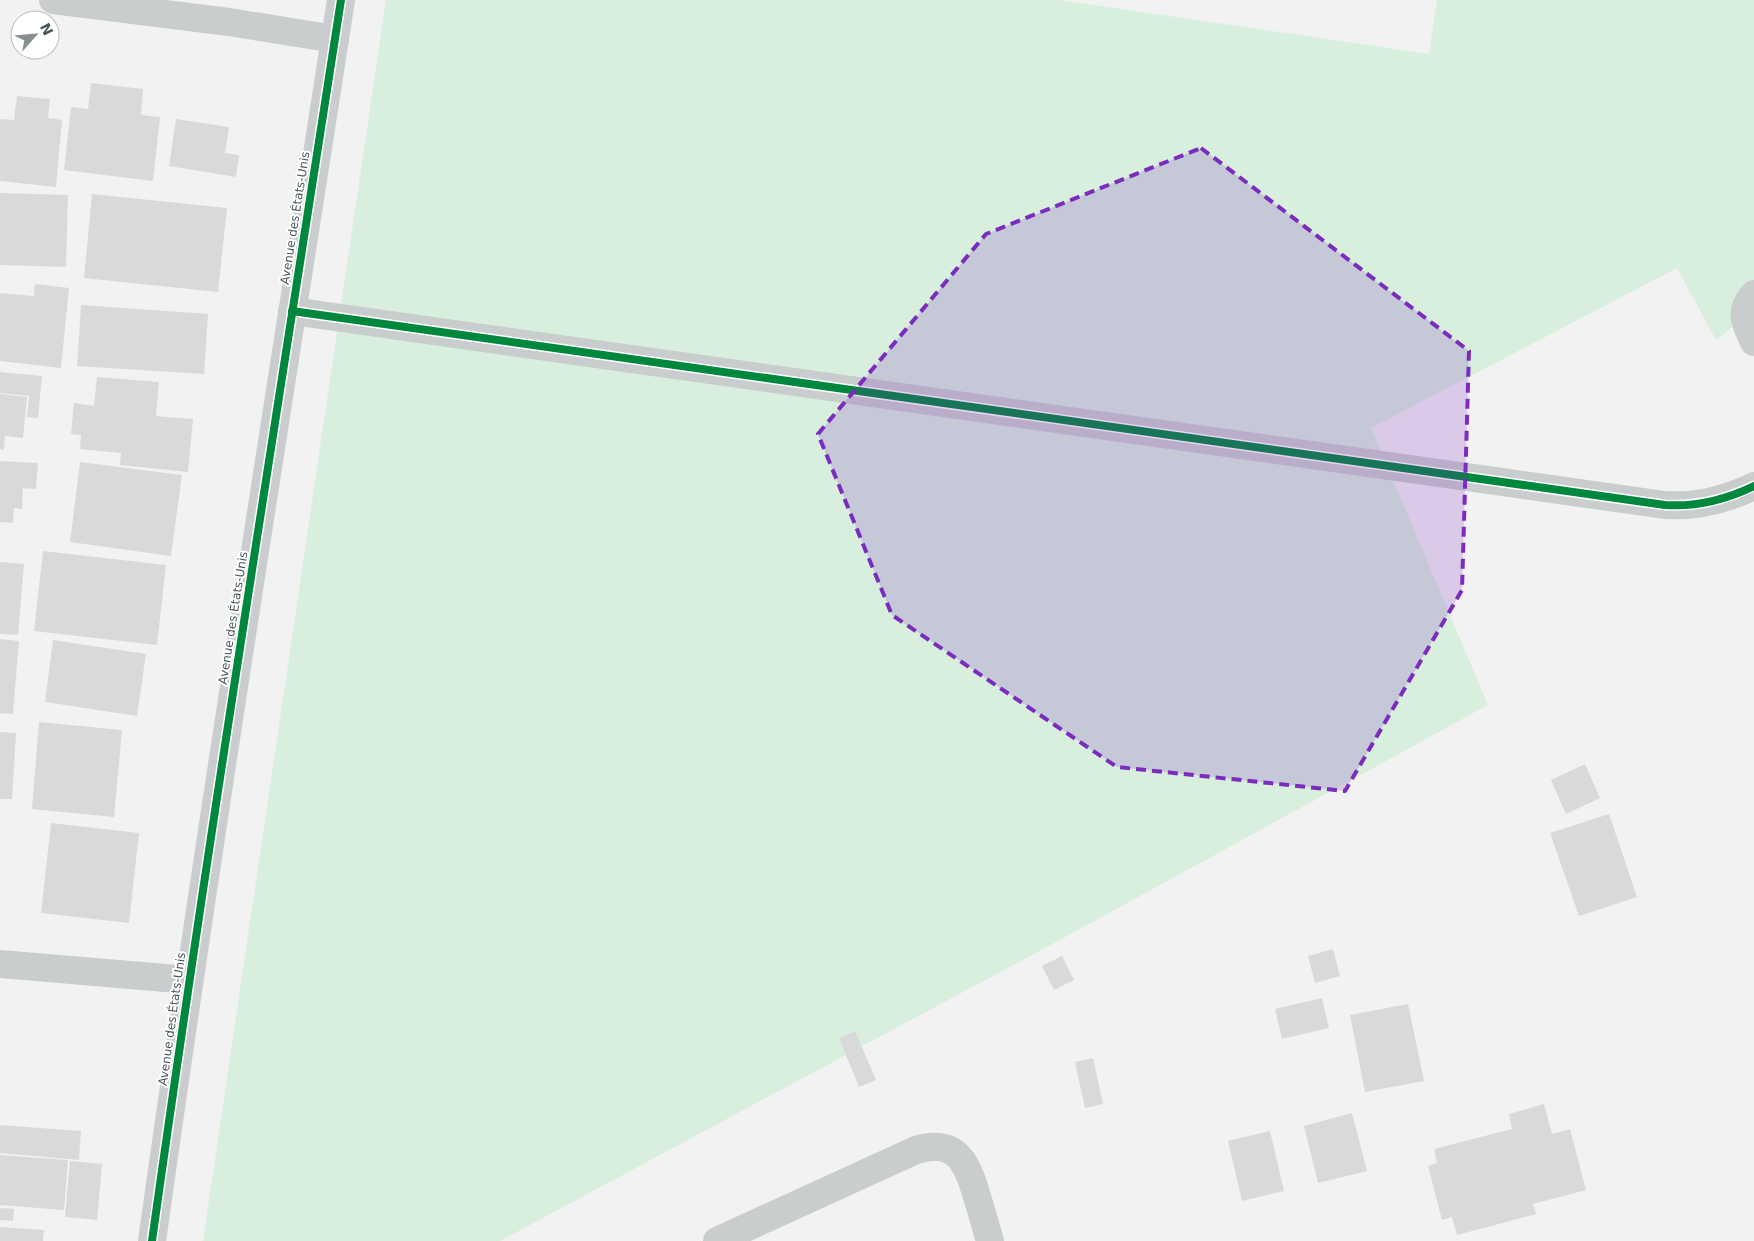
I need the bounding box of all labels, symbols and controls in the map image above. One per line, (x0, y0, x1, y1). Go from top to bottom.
north arrow (10, 10, 60, 60)
text: N (37, 20, 56, 38)
street label: Avenue des États-Unis (277, 150, 312, 285)
street label: Avenue des États-Unis (215, 550, 250, 685)
street label: Avenue des États-Unis (155, 951, 188, 1087)

